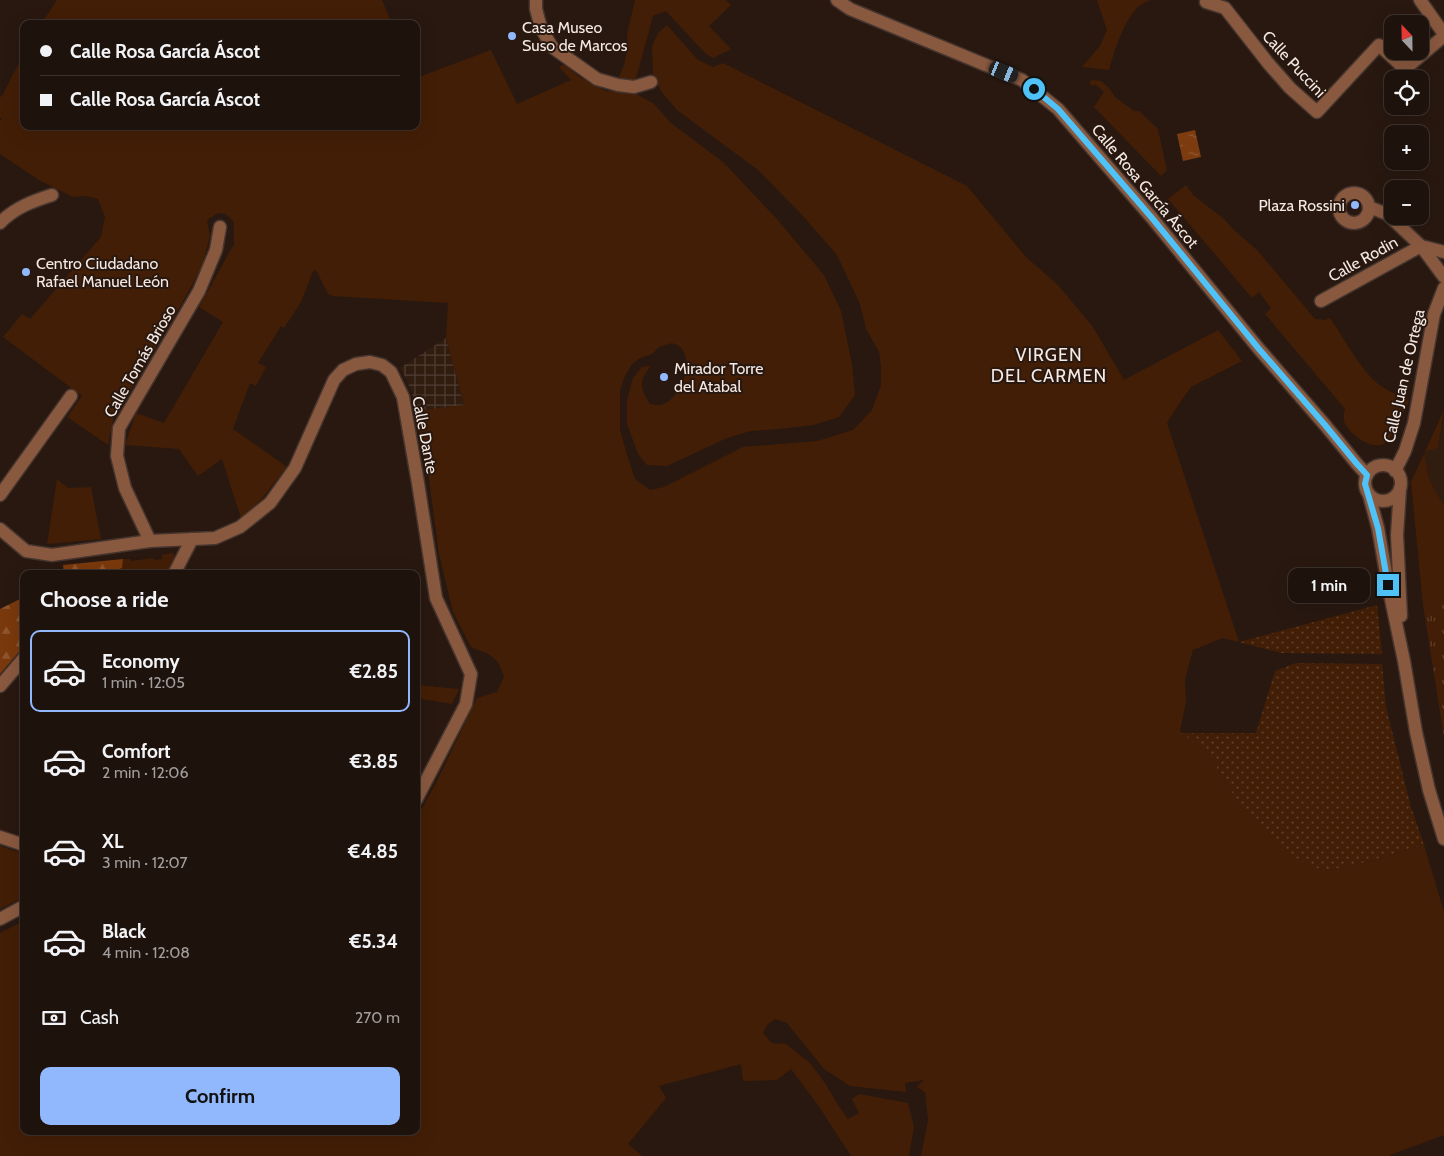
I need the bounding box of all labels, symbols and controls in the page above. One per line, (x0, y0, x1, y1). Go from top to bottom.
north arrow (1384, 15, 1429, 60)
map controls (1384, 15, 1429, 225)
place label: Casa Museo Suso de Marcos (522, 18, 628, 55)
street label: Calle Puccini (1258, 27, 1330, 101)
marker: Casa Museo Suso de Marcos (506, 30, 518, 42)
text: Calle Rosa García Áscot (70, 40, 260, 63)
car (987, 59, 1020, 85)
button: locate (1384, 70, 1429, 115)
route start (1023, 78, 1045, 100)
text: Calle Rosa García Áscot (70, 88, 260, 111)
street label: Calle Rosa García Áscot (1088, 120, 1203, 252)
button: + (1384, 125, 1429, 170)
button: − (1384, 180, 1429, 225)
place label: Plaza Rossini (1259, 196, 1345, 215)
marker: Plaza Rossini (1349, 199, 1361, 211)
street label: Calle Rodin (1325, 232, 1401, 286)
place label: Centro Ciudadano Rafael Manuel León (36, 254, 169, 291)
marker: Centro Ciudadano Rafael Manuel León (20, 266, 32, 278)
street label: Calle Tomás Brioso (100, 301, 180, 421)
street label: Calle Juan de Ortega (1379, 307, 1429, 445)
district label: VIRGEN DEL CARMEN (991, 344, 1107, 387)
place label: Mirador Torre del Atabal (674, 359, 763, 396)
marker: Mirador Torre del Atabal (658, 371, 670, 383)
street label: Calle Dante (408, 395, 442, 475)
callout: 1 min (1288, 568, 1370, 602)
route end (1377, 574, 1399, 596)
text: 1 min (1311, 576, 1347, 595)
text: Choose a ride (40, 586, 169, 613)
icon: car (42, 649, 87, 694)
text: Economy (102, 650, 180, 673)
text: €2.85 (350, 660, 398, 683)
text: 1 min · 12:05 (102, 673, 185, 692)
icon: car (42, 739, 87, 784)
text: Comfort (102, 740, 171, 763)
text: €3.85 (350, 750, 398, 773)
text: 2 min · 12:06 (102, 763, 189, 782)
icon: car (42, 829, 87, 874)
text: XL (102, 830, 123, 853)
text: €4.85 (348, 840, 398, 863)
text: 3 min · 12:07 (102, 853, 188, 872)
icon: car (42, 919, 87, 964)
text: Black (102, 920, 146, 943)
text: €5.34 (349, 930, 398, 953)
text: 4 min · 12:08 (102, 943, 190, 962)
icon: cash (40, 1004, 68, 1032)
text: Cash (80, 1006, 119, 1029)
text: 270 m (355, 1008, 400, 1027)
button: Confirm (40, 1067, 400, 1125)

